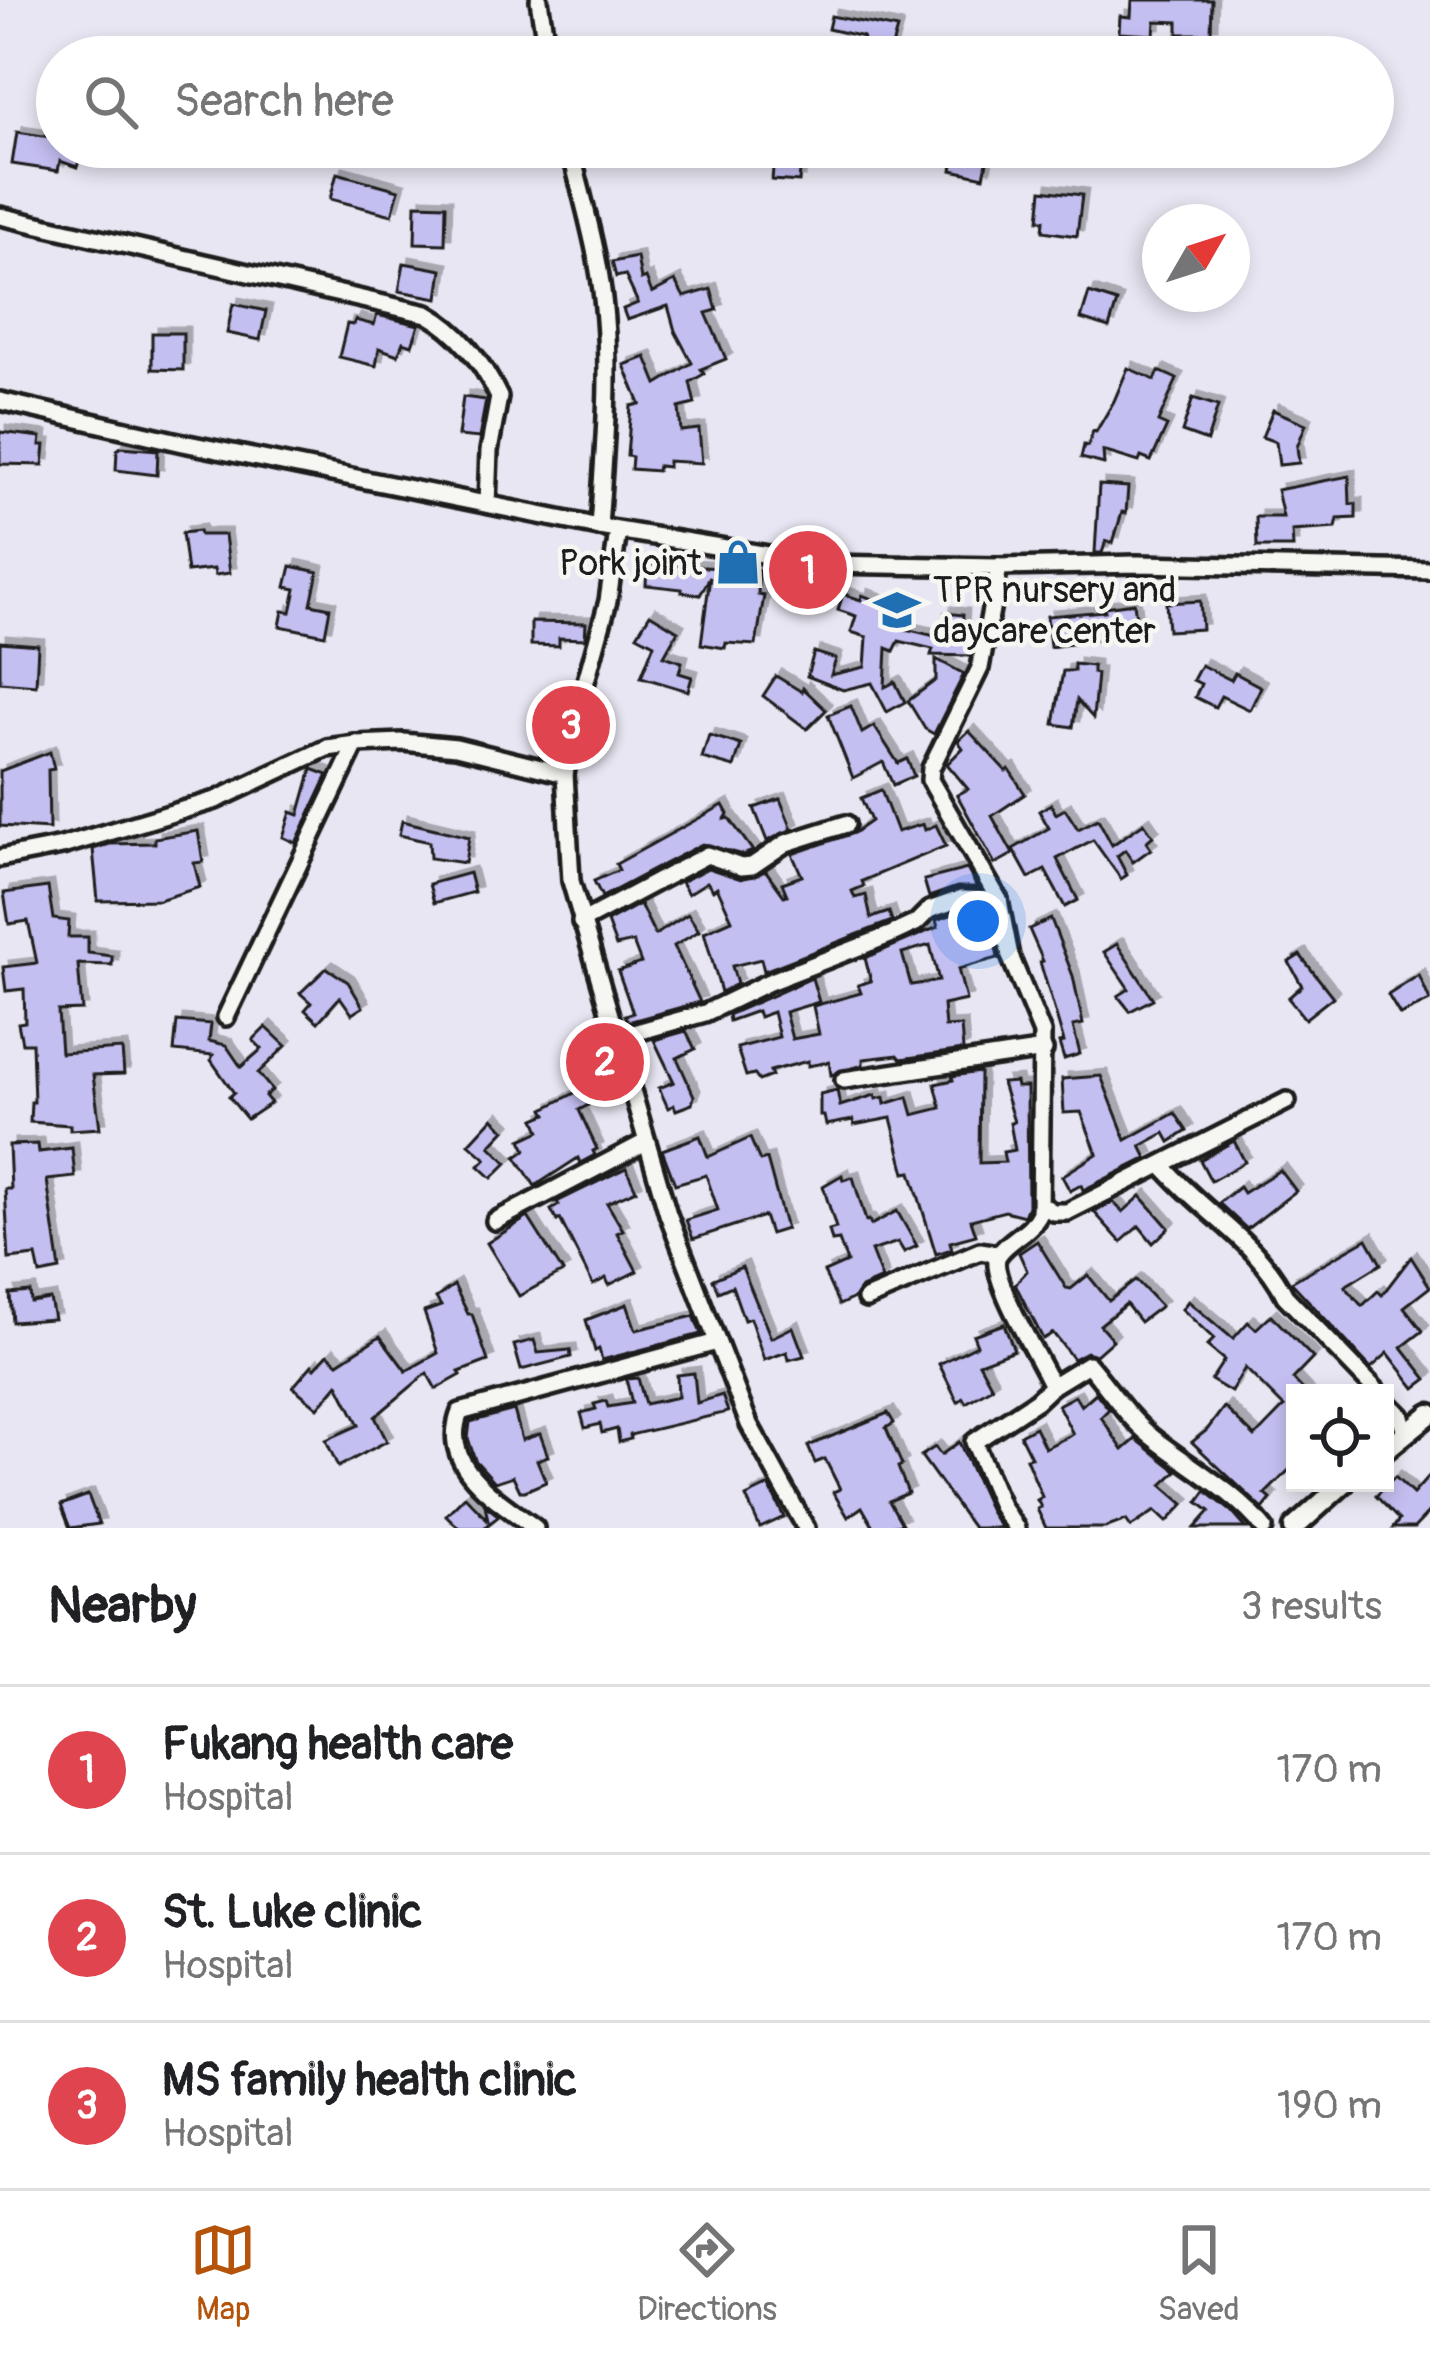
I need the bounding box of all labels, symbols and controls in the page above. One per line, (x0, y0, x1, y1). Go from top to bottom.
search box (36, 36, 1394, 168)
icon: search (78, 69, 144, 135)
text: Search here (174, 74, 394, 130)
north arrow (1142, 204, 1250, 312)
pin: 1 (769, 525, 847, 615)
shop icon: Pork joint (713, 537, 763, 587)
place label: Pork joint (559, 541, 702, 586)
place label: TPR nursery and daycare center (933, 568, 1176, 654)
school or university icon: TPR nursery and daycare center (872, 585, 922, 635)
pin: 3 (532, 680, 610, 770)
your location (948, 891, 1008, 951)
pin: 2 (566, 1017, 644, 1107)
map controls (1286, 1384, 1394, 1492)
button: locate (1286, 1384, 1394, 1492)
text: Nearby (48, 1574, 196, 1638)
text: 3 results (1241, 1582, 1382, 1631)
text: Fukang health care (162, 1717, 513, 1773)
text: 1 (79, 1745, 95, 1794)
text: 170 m (1276, 1745, 1382, 1794)
text: Hospital (162, 1773, 294, 1822)
text: St. Luke clinic (162, 1885, 422, 1941)
text: 2 (76, 1913, 98, 1962)
text: 170 m (1276, 1913, 1382, 1962)
text: Hospital (162, 1941, 294, 1990)
text: MS family health clinic (162, 2053, 577, 2109)
text: 3 (76, 2081, 98, 2130)
text: 190 m (1277, 2081, 1382, 2130)
text: Hospital (162, 2109, 294, 2158)
tab: Map (190, 2217, 256, 2330)
tab: Directions (637, 2217, 777, 2330)
tab: Saved (1158, 2217, 1240, 2330)

